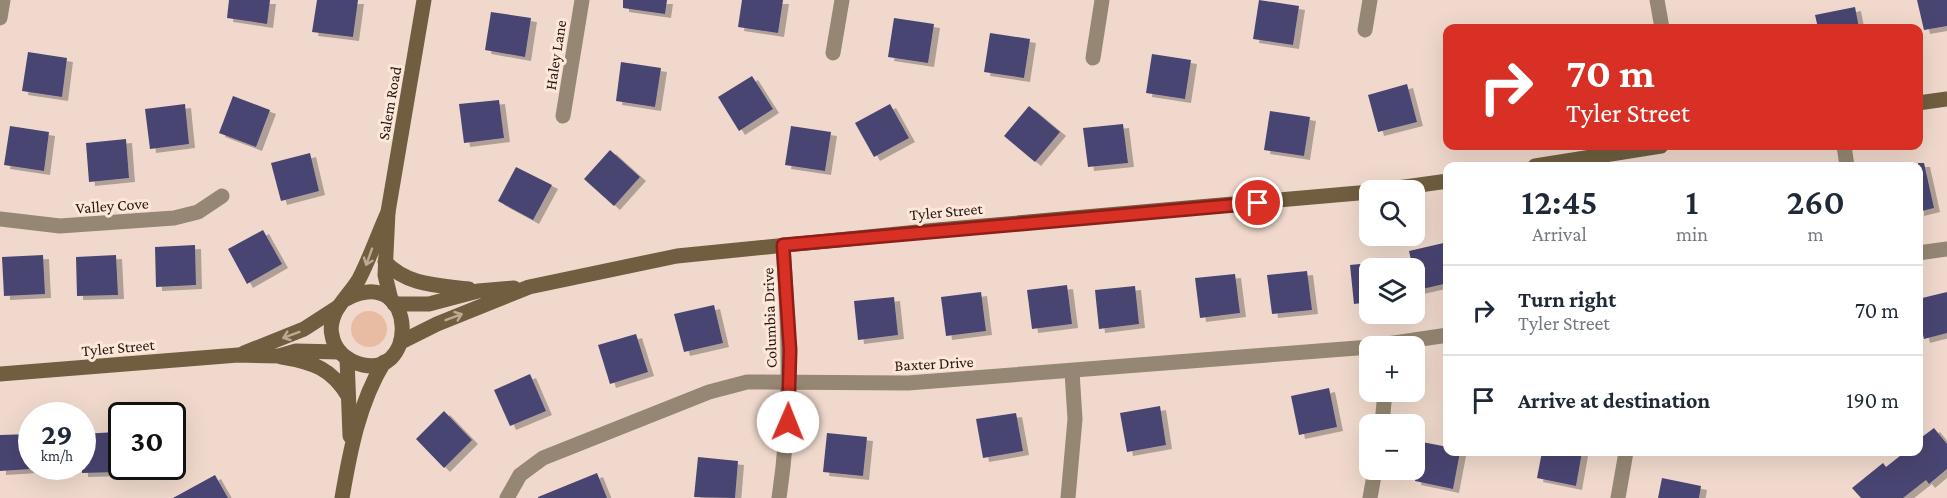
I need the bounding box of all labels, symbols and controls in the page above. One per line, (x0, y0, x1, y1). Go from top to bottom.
street label: Haley Lane (542, 19, 570, 91)
icon: right (1467, 48, 1545, 126)
text: 70 m (1566, 49, 1655, 96)
street label: Salem Road (375, 64, 404, 141)
text: Tyler Street (1566, 98, 1690, 128)
pin (1232, 177, 1283, 228)
map controls (1359, 180, 1425, 480)
button: search (1359, 180, 1425, 246)
text: 12:45 (1521, 182, 1598, 222)
text: 1 (1686, 182, 1698, 222)
text: 260 (1786, 182, 1845, 222)
icon: arrive (1241, 186, 1274, 219)
street label: Valley Cove (75, 194, 149, 218)
street label: Tyler Street (909, 200, 984, 224)
text: Arrival (1532, 223, 1587, 245)
text: min (1676, 223, 1708, 245)
text: m (1807, 223, 1824, 245)
one-way arrow (362, 247, 373, 266)
button: layers (1359, 258, 1425, 324)
street label: Columbia Drive (759, 267, 780, 368)
text: Turn right (1518, 287, 1616, 312)
icon: right (1467, 294, 1500, 327)
text: 70 m (1855, 298, 1899, 323)
one-way arrow (444, 311, 463, 322)
text: Tyler Street (1518, 312, 1610, 334)
one-way arrow (282, 330, 300, 341)
street label: Tyler Street (81, 336, 156, 360)
button: + (1359, 336, 1425, 402)
street label: Baxter Drive (894, 353, 974, 374)
icon: arrive (1467, 384, 1500, 417)
text: Arrive at destination (1518, 388, 1710, 413)
text: 190 m (1846, 388, 1899, 413)
position arrow (756, 390, 820, 454)
speed limit sign: 30 (108, 402, 186, 480)
button: − (1359, 414, 1425, 480)
text: 29 (41, 417, 73, 450)
text: km/h (41, 448, 73, 464)

